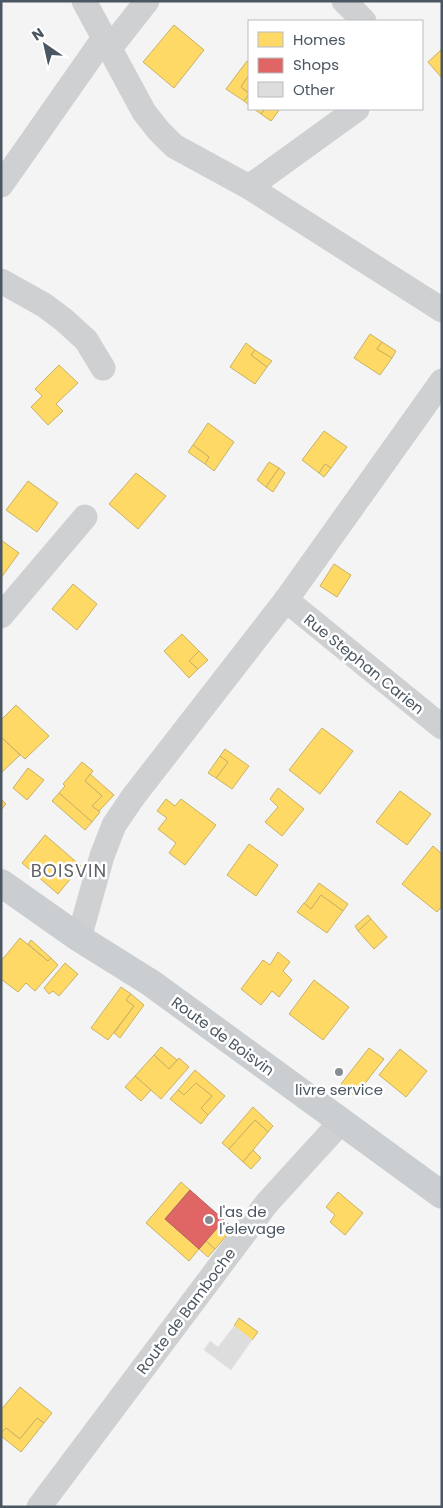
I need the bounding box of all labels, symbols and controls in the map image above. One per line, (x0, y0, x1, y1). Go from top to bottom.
north arrow (20, 20, 70, 70)
legend (248, 20, 423, 110)
text: N (28, 23, 48, 45)
text: Homes (293, 29, 346, 50)
text: Shops (293, 54, 339, 75)
text: Other (293, 79, 335, 100)
street label: Rue Stephan Carien (300, 609, 428, 719)
district label: BOISVIN (31, 858, 107, 883)
street label: Route de Boisvin (167, 991, 279, 1081)
marker: livre service (333, 1066, 345, 1078)
place label: livre service (295, 1079, 383, 1100)
place label: l'as de l'elevage (219, 1201, 285, 1239)
marker: l'as de l'elevage (203, 1214, 215, 1226)
street label: Route de Bamboche (132, 1244, 240, 1378)

